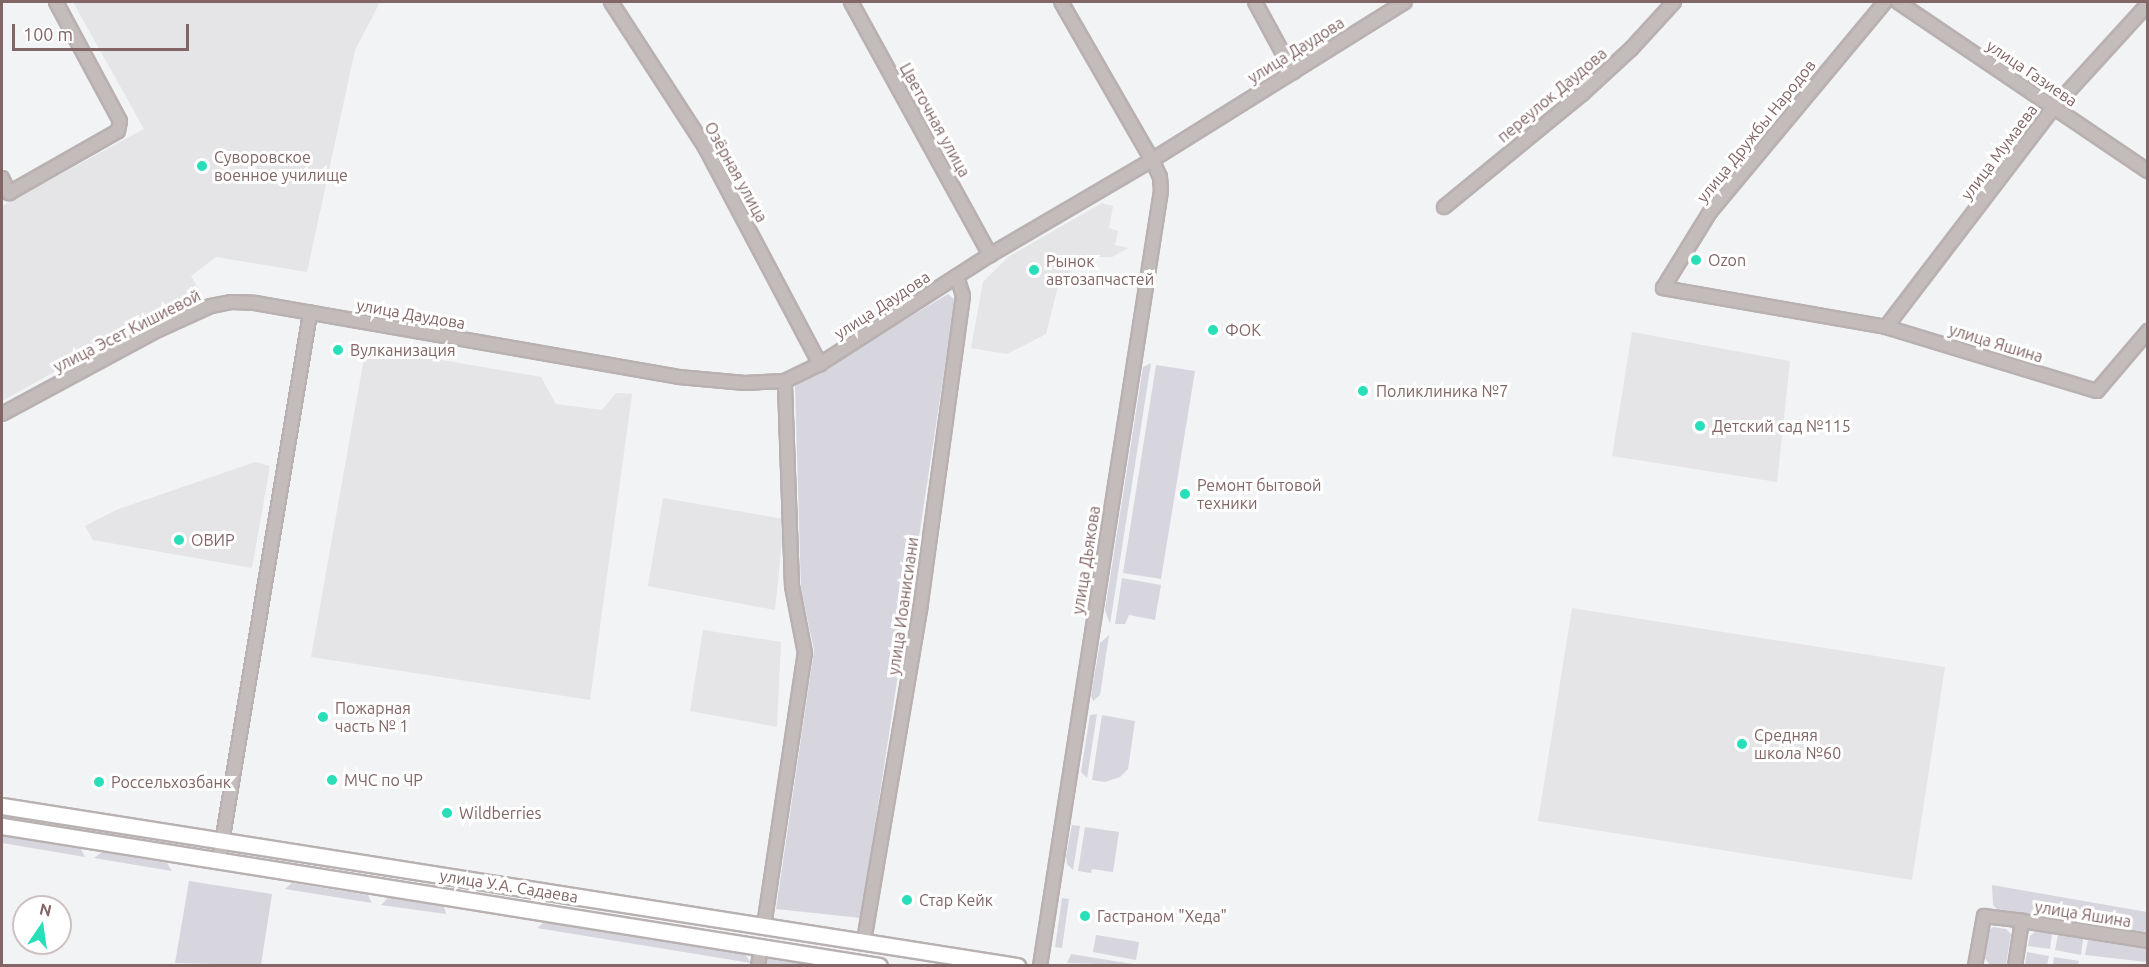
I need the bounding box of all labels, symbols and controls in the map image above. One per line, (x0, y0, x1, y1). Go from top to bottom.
scale bar (15, 12, 192, 50)
street label: улица Даудова (1244, 13, 1348, 87)
text: 100 m (23, 24, 73, 44)
street label: улица Газиева (1983, 36, 2081, 110)
street label: переулок Даудова (1493, 44, 1611, 146)
street label: улица Дружбы Народов (1692, 56, 1820, 206)
street label: Цветочная улица (896, 60, 974, 180)
street label: улица Мумаева (1957, 100, 2041, 204)
street label: Озёрная улица (700, 118, 772, 226)
place label: Суворовское военное училище (214, 147, 348, 185)
marker: Суворовское военное училище (195, 159, 209, 173)
place label: Ozon (1708, 250, 1746, 270)
place label: Рынок автозапчастей (1046, 251, 1154, 289)
marker: Ozon (1689, 253, 1703, 267)
marker: Рынок автозапчастей (1027, 263, 1041, 277)
street label: улица Даудова (831, 267, 933, 343)
street label: улица Эсет Кишиевой (50, 286, 204, 376)
street label: улица Даудова (355, 295, 467, 333)
place label: ФОК (1225, 320, 1261, 340)
street label: улица Яшина (1947, 320, 2045, 366)
marker: ФОК (1206, 323, 1220, 337)
place label: Вулканизация (350, 340, 455, 360)
marker: Вулканизация (331, 343, 345, 357)
place label: Поликлиника №7 (1376, 381, 1508, 401)
marker: Поликлиника №7 (1354, 382, 1372, 400)
place label: Детский сад №115 (1712, 416, 1851, 436)
marker: Детский сад №115 (1693, 419, 1707, 433)
place label: Ремонт бытовой техники (1197, 475, 1322, 513)
marker: Ремонт бытовой техники (1178, 487, 1192, 501)
street label: улица Дьякова (1068, 504, 1104, 616)
place label: ОВИР (191, 530, 235, 550)
marker: ОВИР (172, 533, 186, 547)
street label: улица Иоанисиани (884, 536, 922, 676)
place label: Пожарная часть № 1 (335, 698, 411, 736)
marker: Пожарная часть № 1 (316, 710, 330, 724)
place label: Средняя школа №60 (1754, 725, 1841, 763)
marker: Средняя школа №60 (1735, 737, 1749, 751)
place label: МЧС по ЧР (344, 770, 423, 790)
place label: Россельхозбанк (111, 772, 231, 792)
marker: МЧС по ЧР (325, 773, 339, 787)
marker: Россельхозбанк (92, 775, 106, 789)
place label: Wildberries (459, 803, 542, 823)
marker: Wildberries (440, 806, 454, 820)
street label: улица У.А. Садаева (438, 866, 580, 906)
place label: Стар Кейк (919, 890, 993, 910)
marker: Стар Кейк (900, 893, 914, 907)
north arrow (12, 895, 72, 955)
street label: улица Яшина (2033, 897, 2133, 931)
text: N (38, 899, 53, 920)
place label: Гастраном "Хеда" (1097, 906, 1227, 926)
marker: Гастраном "Хеда" (1078, 909, 1092, 923)

